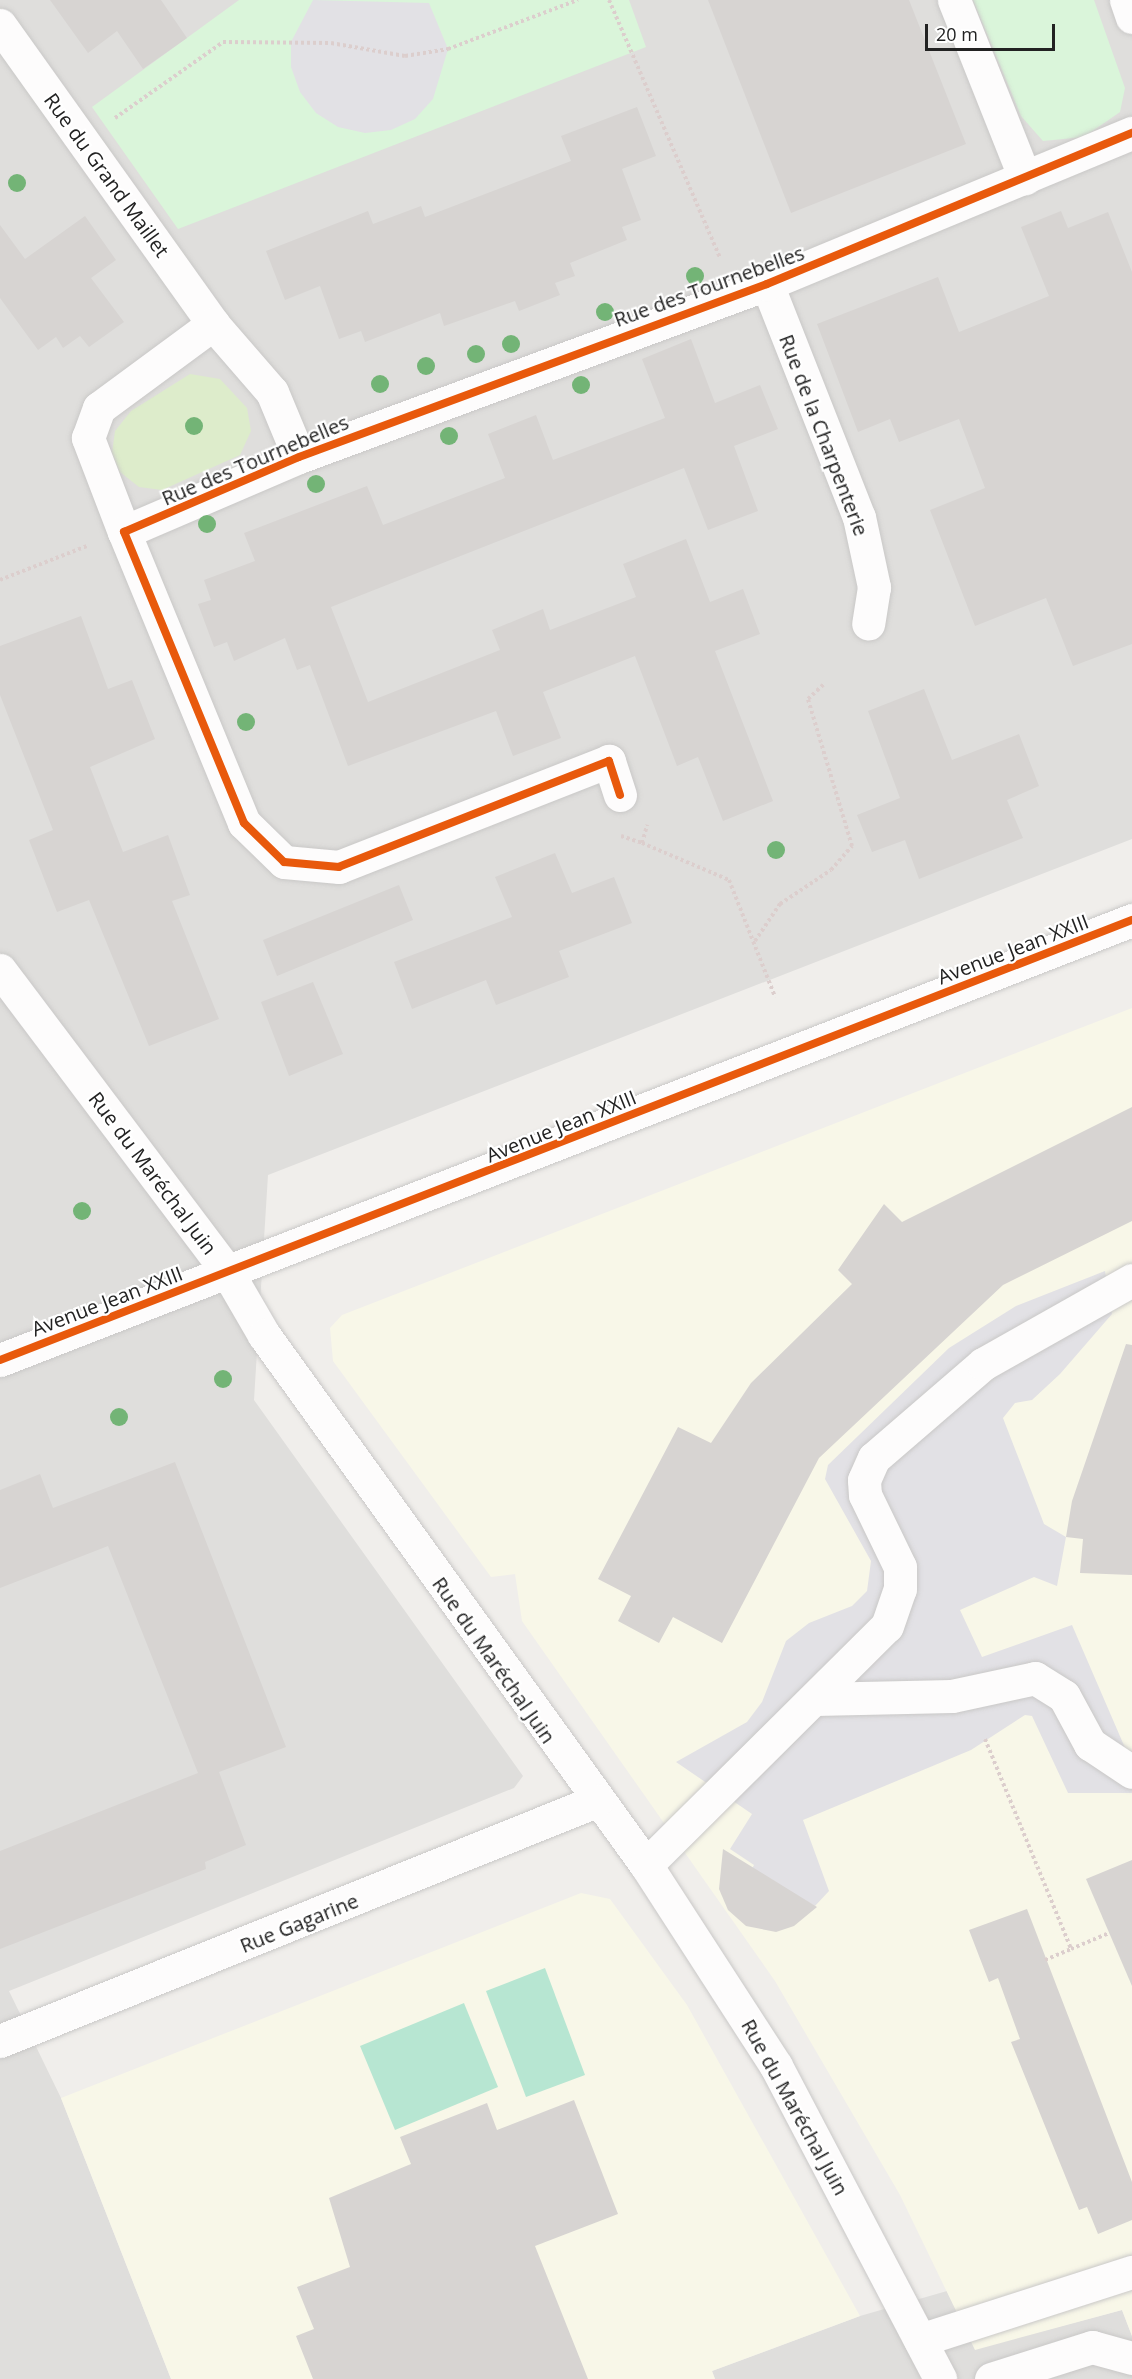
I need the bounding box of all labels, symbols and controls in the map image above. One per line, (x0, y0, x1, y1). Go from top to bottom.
scale bar (928, 12, 1058, 50)
text: 20 m (936, 22, 978, 46)
street label: Rue du Grand Maillet (39, 88, 175, 262)
street label: Rue des Tournebelles (611, 240, 807, 332)
street label: Rue de la Charpenterie (774, 331, 874, 539)
street label: Rue des Tournebelles (158, 410, 352, 510)
street label: Avenue Jean XXIII (934, 909, 1092, 989)
street label: Avenue Jean XXIII (482, 1085, 640, 1167)
street label: Rue du Maréchal Juin (84, 1087, 222, 1259)
street label: Avenue Jean XXIII (28, 1261, 186, 1341)
street label: Rue du Maréchal Juin (428, 1572, 560, 1748)
street label: Rue Gagarine (236, 1888, 362, 1958)
street label: Rue du Maréchal Juin (737, 2015, 853, 2199)

